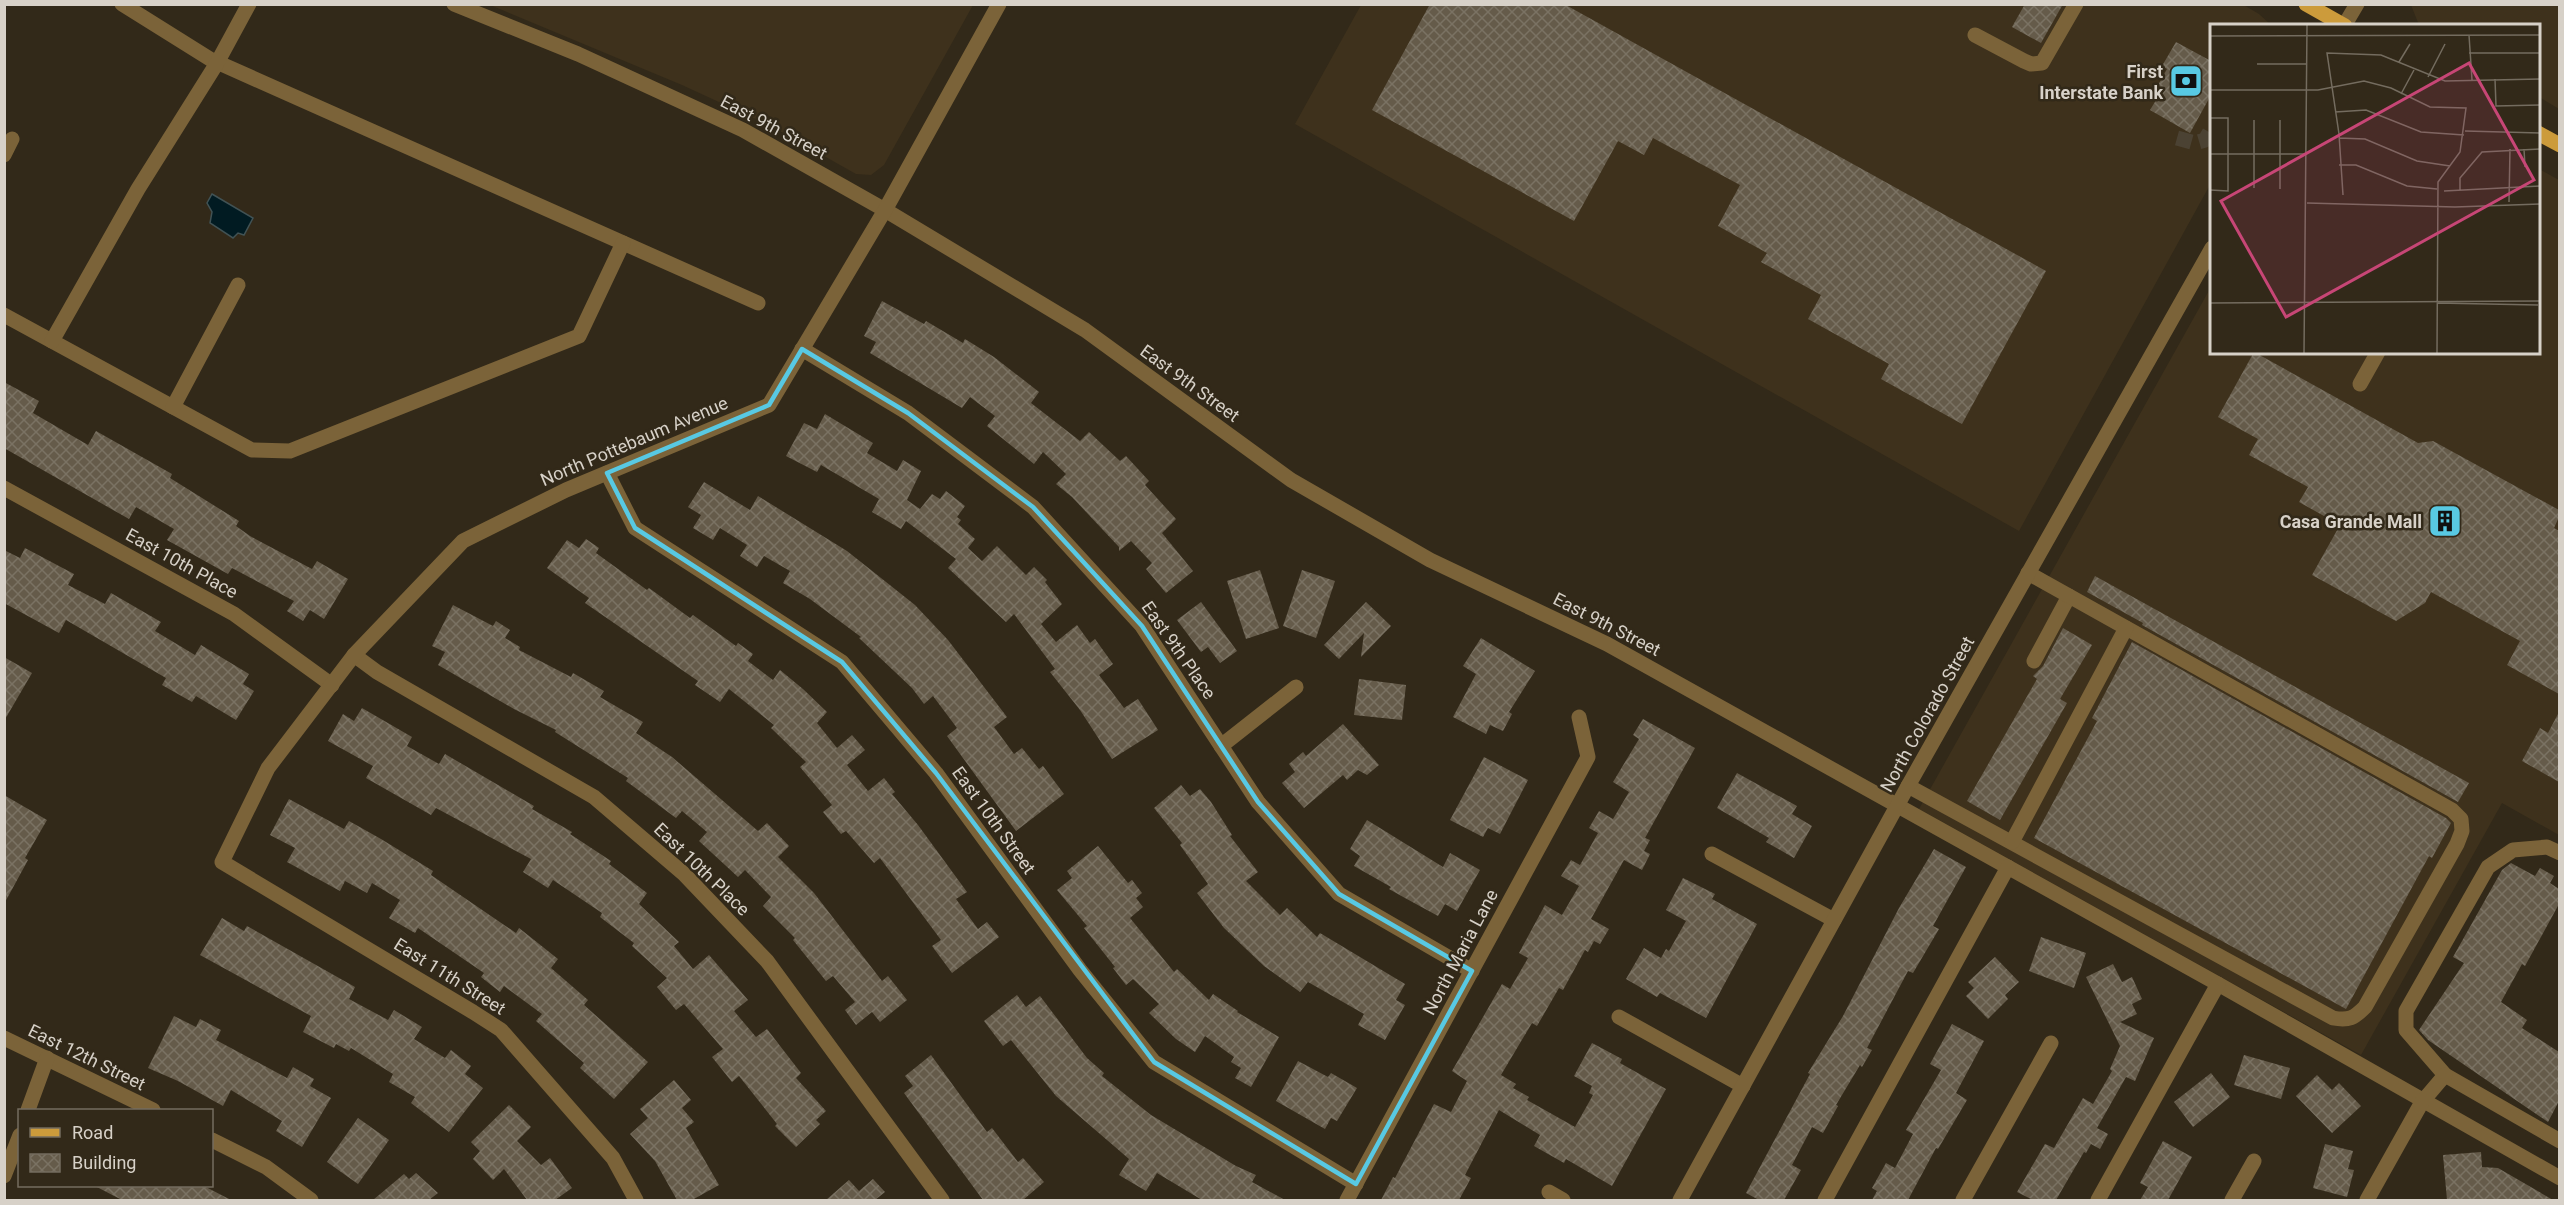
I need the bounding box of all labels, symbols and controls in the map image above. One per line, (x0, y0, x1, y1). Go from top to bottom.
inset map (2210, 24, 2540, 354)
place label: First Interstate Bank (2039, 61, 2163, 103)
bank icon: First Interstate Bank (2168, 63, 2204, 99)
street label: East 9th Street (717, 90, 831, 164)
street label: East 9th Street (1136, 340, 1244, 426)
street label: North Pottebaum Avenue (537, 392, 731, 490)
building icon: Casa Grande Mall (2427, 503, 2463, 539)
place label: Casa Grande Mall (2280, 511, 2422, 532)
street label: East 10th Place (122, 524, 242, 602)
street label: East 9th Street (1550, 588, 1664, 660)
street label: East 9th Place (1138, 597, 1220, 703)
street label: North Colorado Street (1876, 633, 1979, 795)
street label: East 10th Street (948, 762, 1040, 878)
street label: East 10th Place (650, 818, 754, 920)
street label: North Maria Lane (1418, 886, 1502, 1018)
street label: East 11th Street (390, 933, 510, 1019)
street label: East 12th Street (25, 1020, 149, 1094)
legend (18, 1109, 213, 1187)
text: Road (72, 1122, 113, 1143)
text: Building (72, 1152, 136, 1173)

